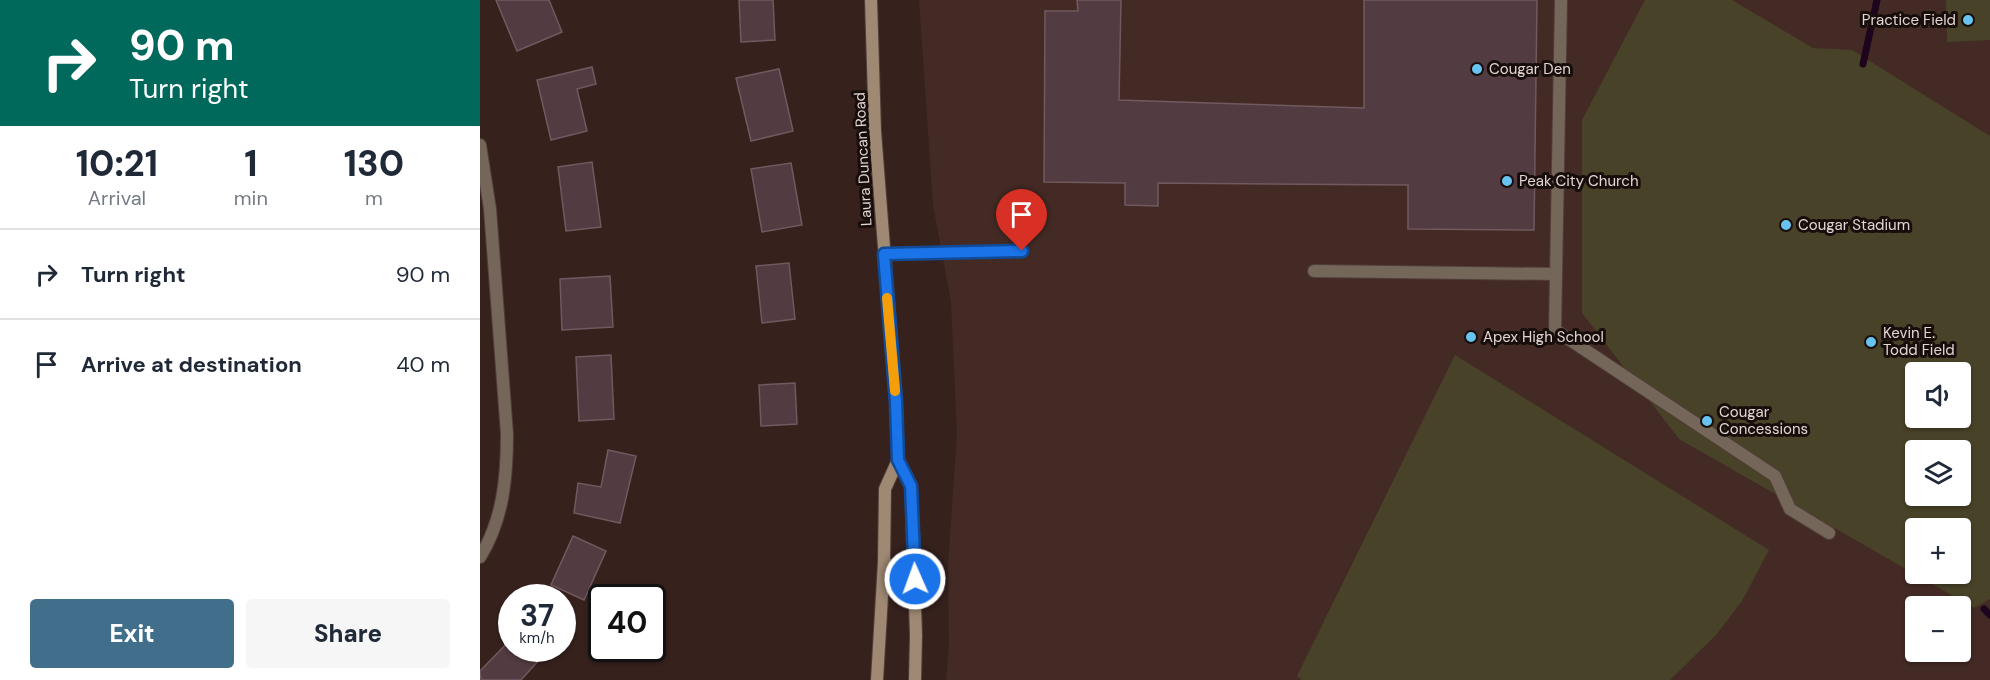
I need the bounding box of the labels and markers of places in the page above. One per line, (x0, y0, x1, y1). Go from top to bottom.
place label: Practice Field (1862, 10, 1956, 30)
marker: Practice Field (1961, 13, 1975, 27)
place label: Cougar Den (1489, 59, 1571, 79)
marker: Cougar Den (1470, 62, 1484, 76)
place label: Peak City Church (1519, 171, 1639, 191)
marker: Peak City Church (1500, 174, 1514, 188)
pin (996, 189, 1047, 251)
place label: Cougar Stadium (1798, 215, 1910, 235)
marker: Cougar Stadium (1779, 218, 1793, 232)
place label: Kevin E. Todd Field (1883, 323, 1955, 360)
place label: Apex High School (1483, 327, 1604, 347)
marker: Apex High School (1464, 330, 1478, 344)
marker: Kevin E. Todd Field (1864, 335, 1878, 349)
place label: Cougar Concessions (1719, 402, 1808, 439)
marker: Cougar Concessions (1700, 414, 1714, 428)

